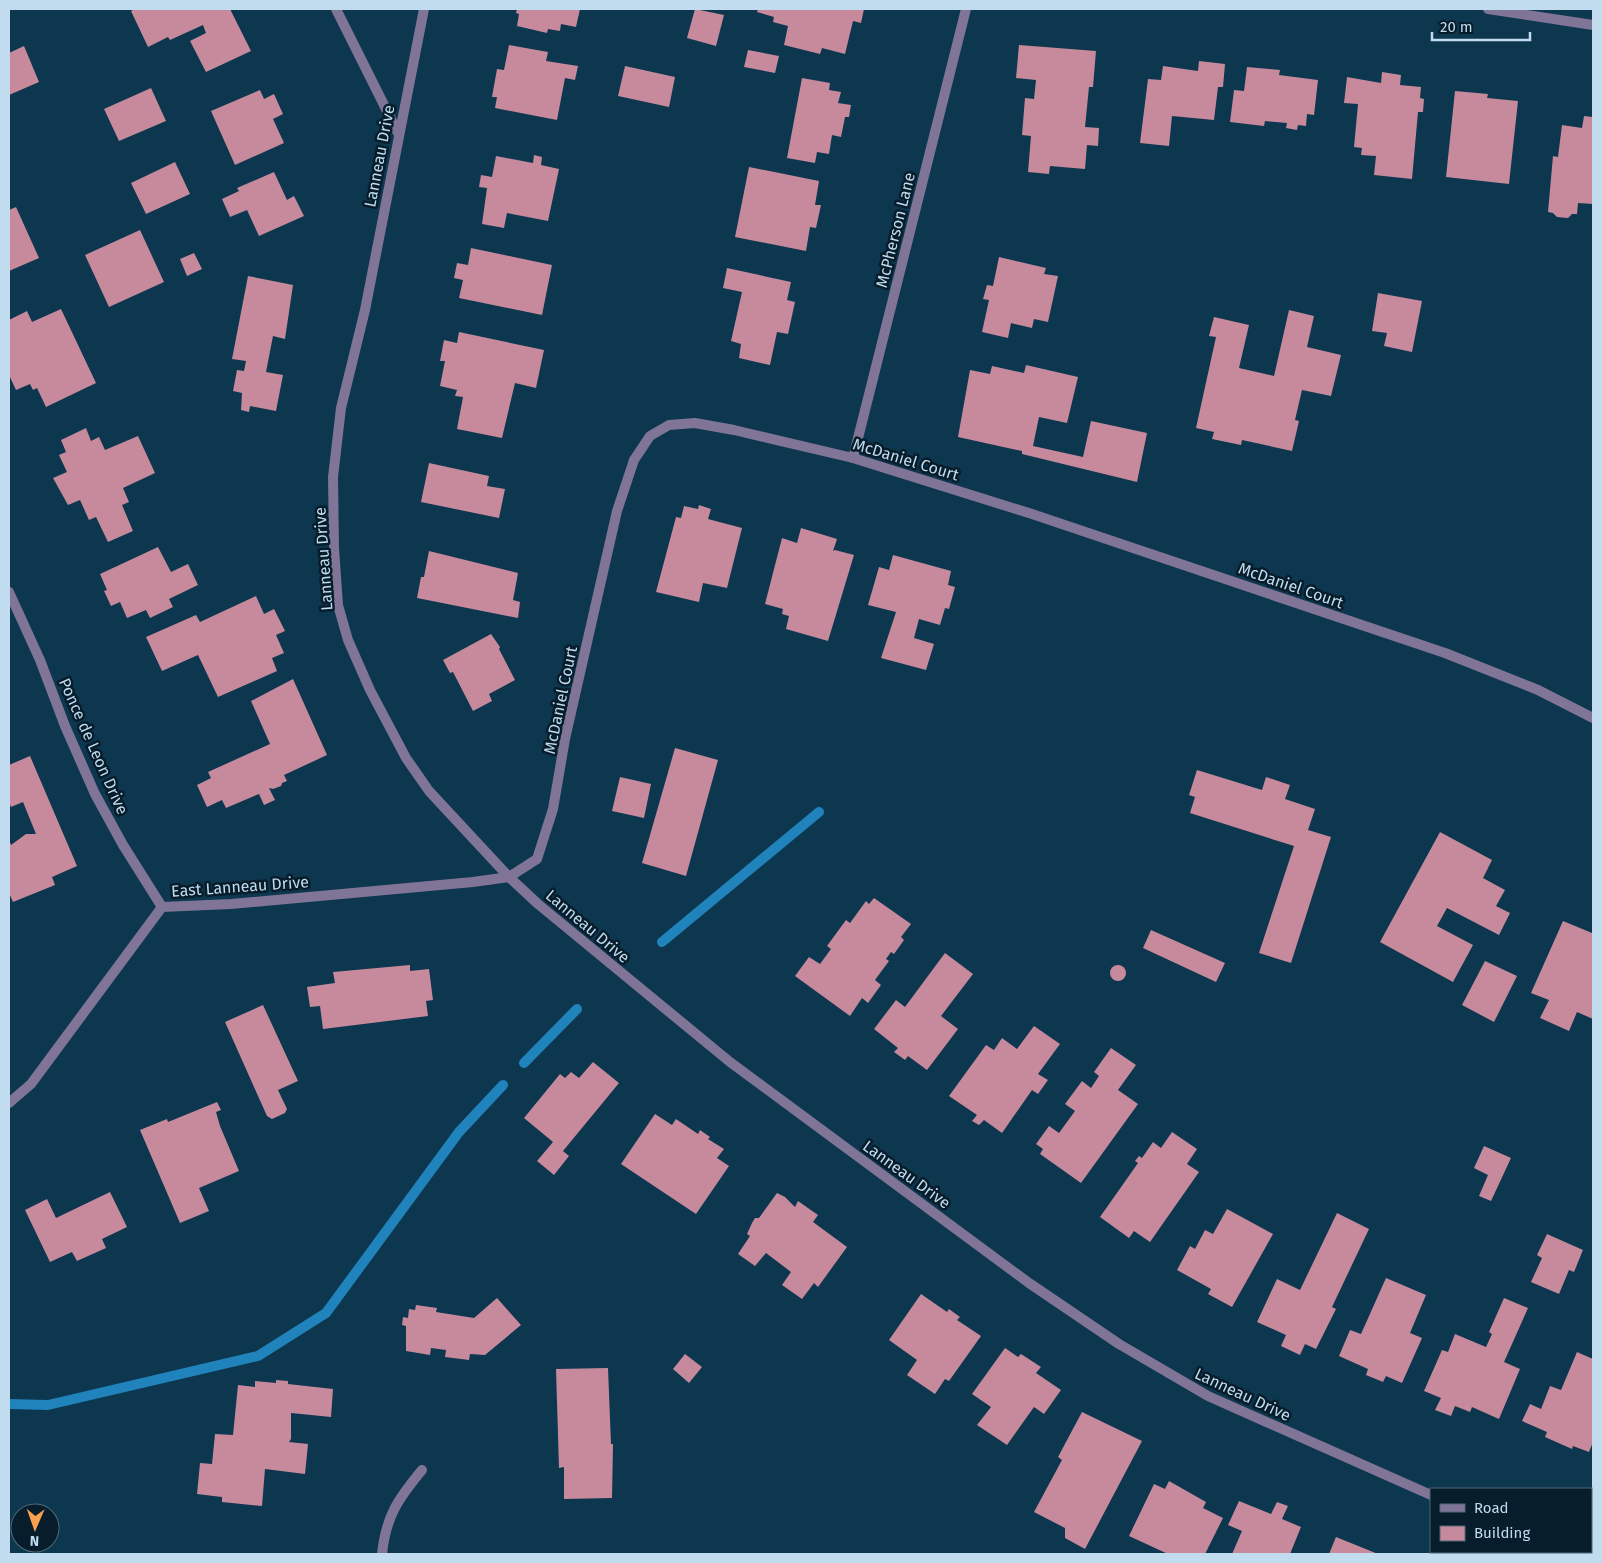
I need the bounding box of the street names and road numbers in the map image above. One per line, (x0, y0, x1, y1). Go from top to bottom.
street label: Lanneau Drive (360, 103, 399, 209)
street label: McPherson Lane (872, 170, 919, 290)
street label: McDaniel Court (851, 434, 961, 485)
street label: Lanneau Drive (310, 507, 337, 611)
street label: McDaniel Court (1236, 559, 1346, 612)
street label: McDaniel Court (540, 644, 581, 756)
street label: Ponce de Leon Drive (55, 675, 132, 817)
street label: East Lanneau Drive (171, 872, 310, 901)
street label: Lanneau Drive (542, 886, 633, 967)
street label: Lanneau Drive (859, 1136, 954, 1213)
street label: Lanneau Drive (1192, 1364, 1294, 1425)

